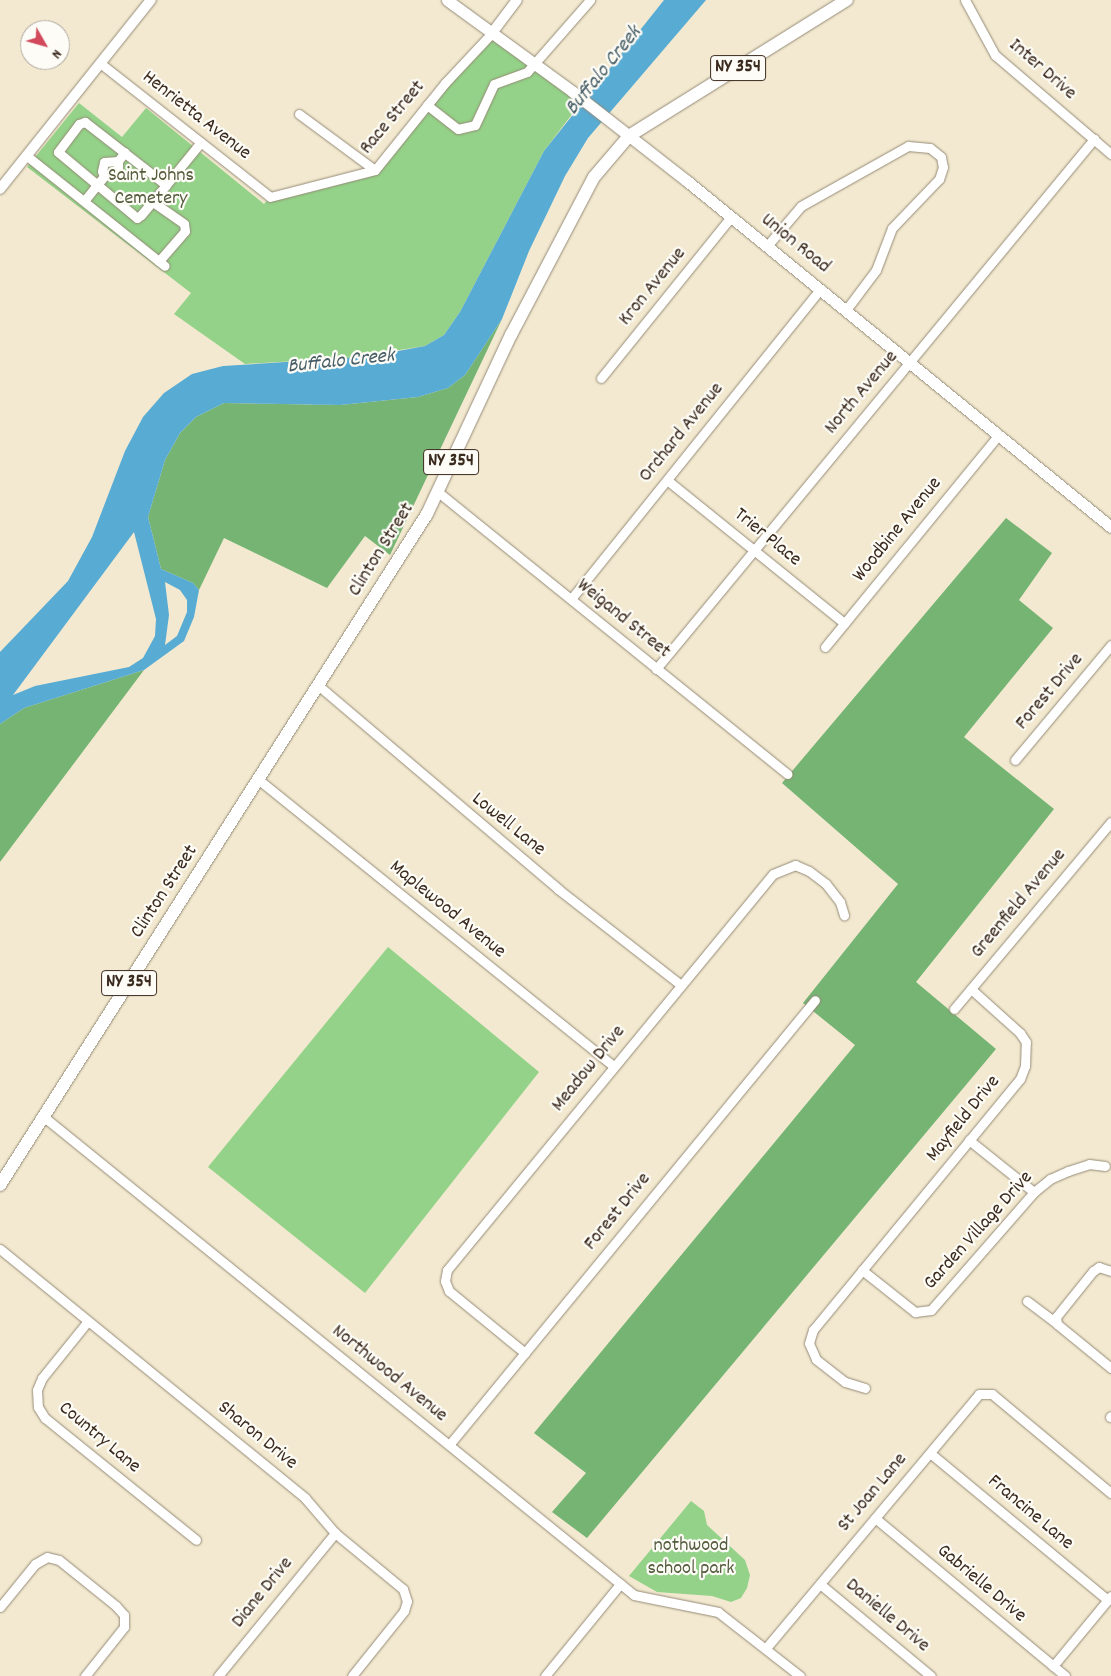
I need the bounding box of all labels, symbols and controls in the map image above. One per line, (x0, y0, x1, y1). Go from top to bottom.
north arrow (20, 20, 70, 70)
water label: Buffalo Creek (560, 21, 648, 121)
street label: Inter Drive (1003, 34, 1081, 106)
text: N (46, 45, 66, 62)
road number: NY 354 (709, 52, 767, 84)
street label: Henrietta Avenue (137, 66, 255, 166)
street label: Race Street (355, 76, 431, 160)
park label: Saint Johns Cemetery (108, 165, 194, 212)
street label: Union Road (755, 209, 835, 279)
street label: Kron Avenue (614, 243, 692, 331)
water label: Buffalo Creek (286, 344, 396, 380)
street label: North Avenue (820, 346, 904, 440)
street label: Orchard Avenue (634, 378, 730, 488)
road number: NY 354 (422, 446, 480, 478)
street label: Woodbine Avenue (848, 473, 948, 587)
street label: Clinton Street (344, 499, 420, 601)
street label: Trier Place (728, 504, 806, 572)
street label: Weigand Street (571, 574, 675, 664)
street label: Forest Drive (1011, 649, 1089, 735)
street label: Lowell Lane (466, 788, 550, 862)
street label: Clinton Street (126, 841, 204, 943)
street label: Greenfield Avenue (966, 844, 1072, 964)
street label: Maplewood Avenue (384, 856, 510, 964)
road number: NY 354 (100, 966, 158, 1000)
street label: Meadow Drive (547, 1021, 631, 1117)
street label: Mayfield Drive (922, 1071, 1006, 1167)
street label: Garden Village Drive (919, 1167, 1039, 1295)
street label: Forest Drive (579, 1168, 657, 1256)
street label: Northwood Avenue (326, 1320, 452, 1428)
street label: Sharon Drive (212, 1396, 302, 1476)
street label: Country Lane (53, 1397, 145, 1479)
street label: St Joan Lane (833, 1449, 913, 1537)
street label: Francine Lane (982, 1470, 1078, 1556)
park label: nothwood school park (648, 1534, 734, 1581)
street label: Gabrielle Drive (931, 1540, 1031, 1628)
street label: Diane Drive (227, 1553, 299, 1633)
street label: Danielle Drive (840, 1574, 934, 1658)

